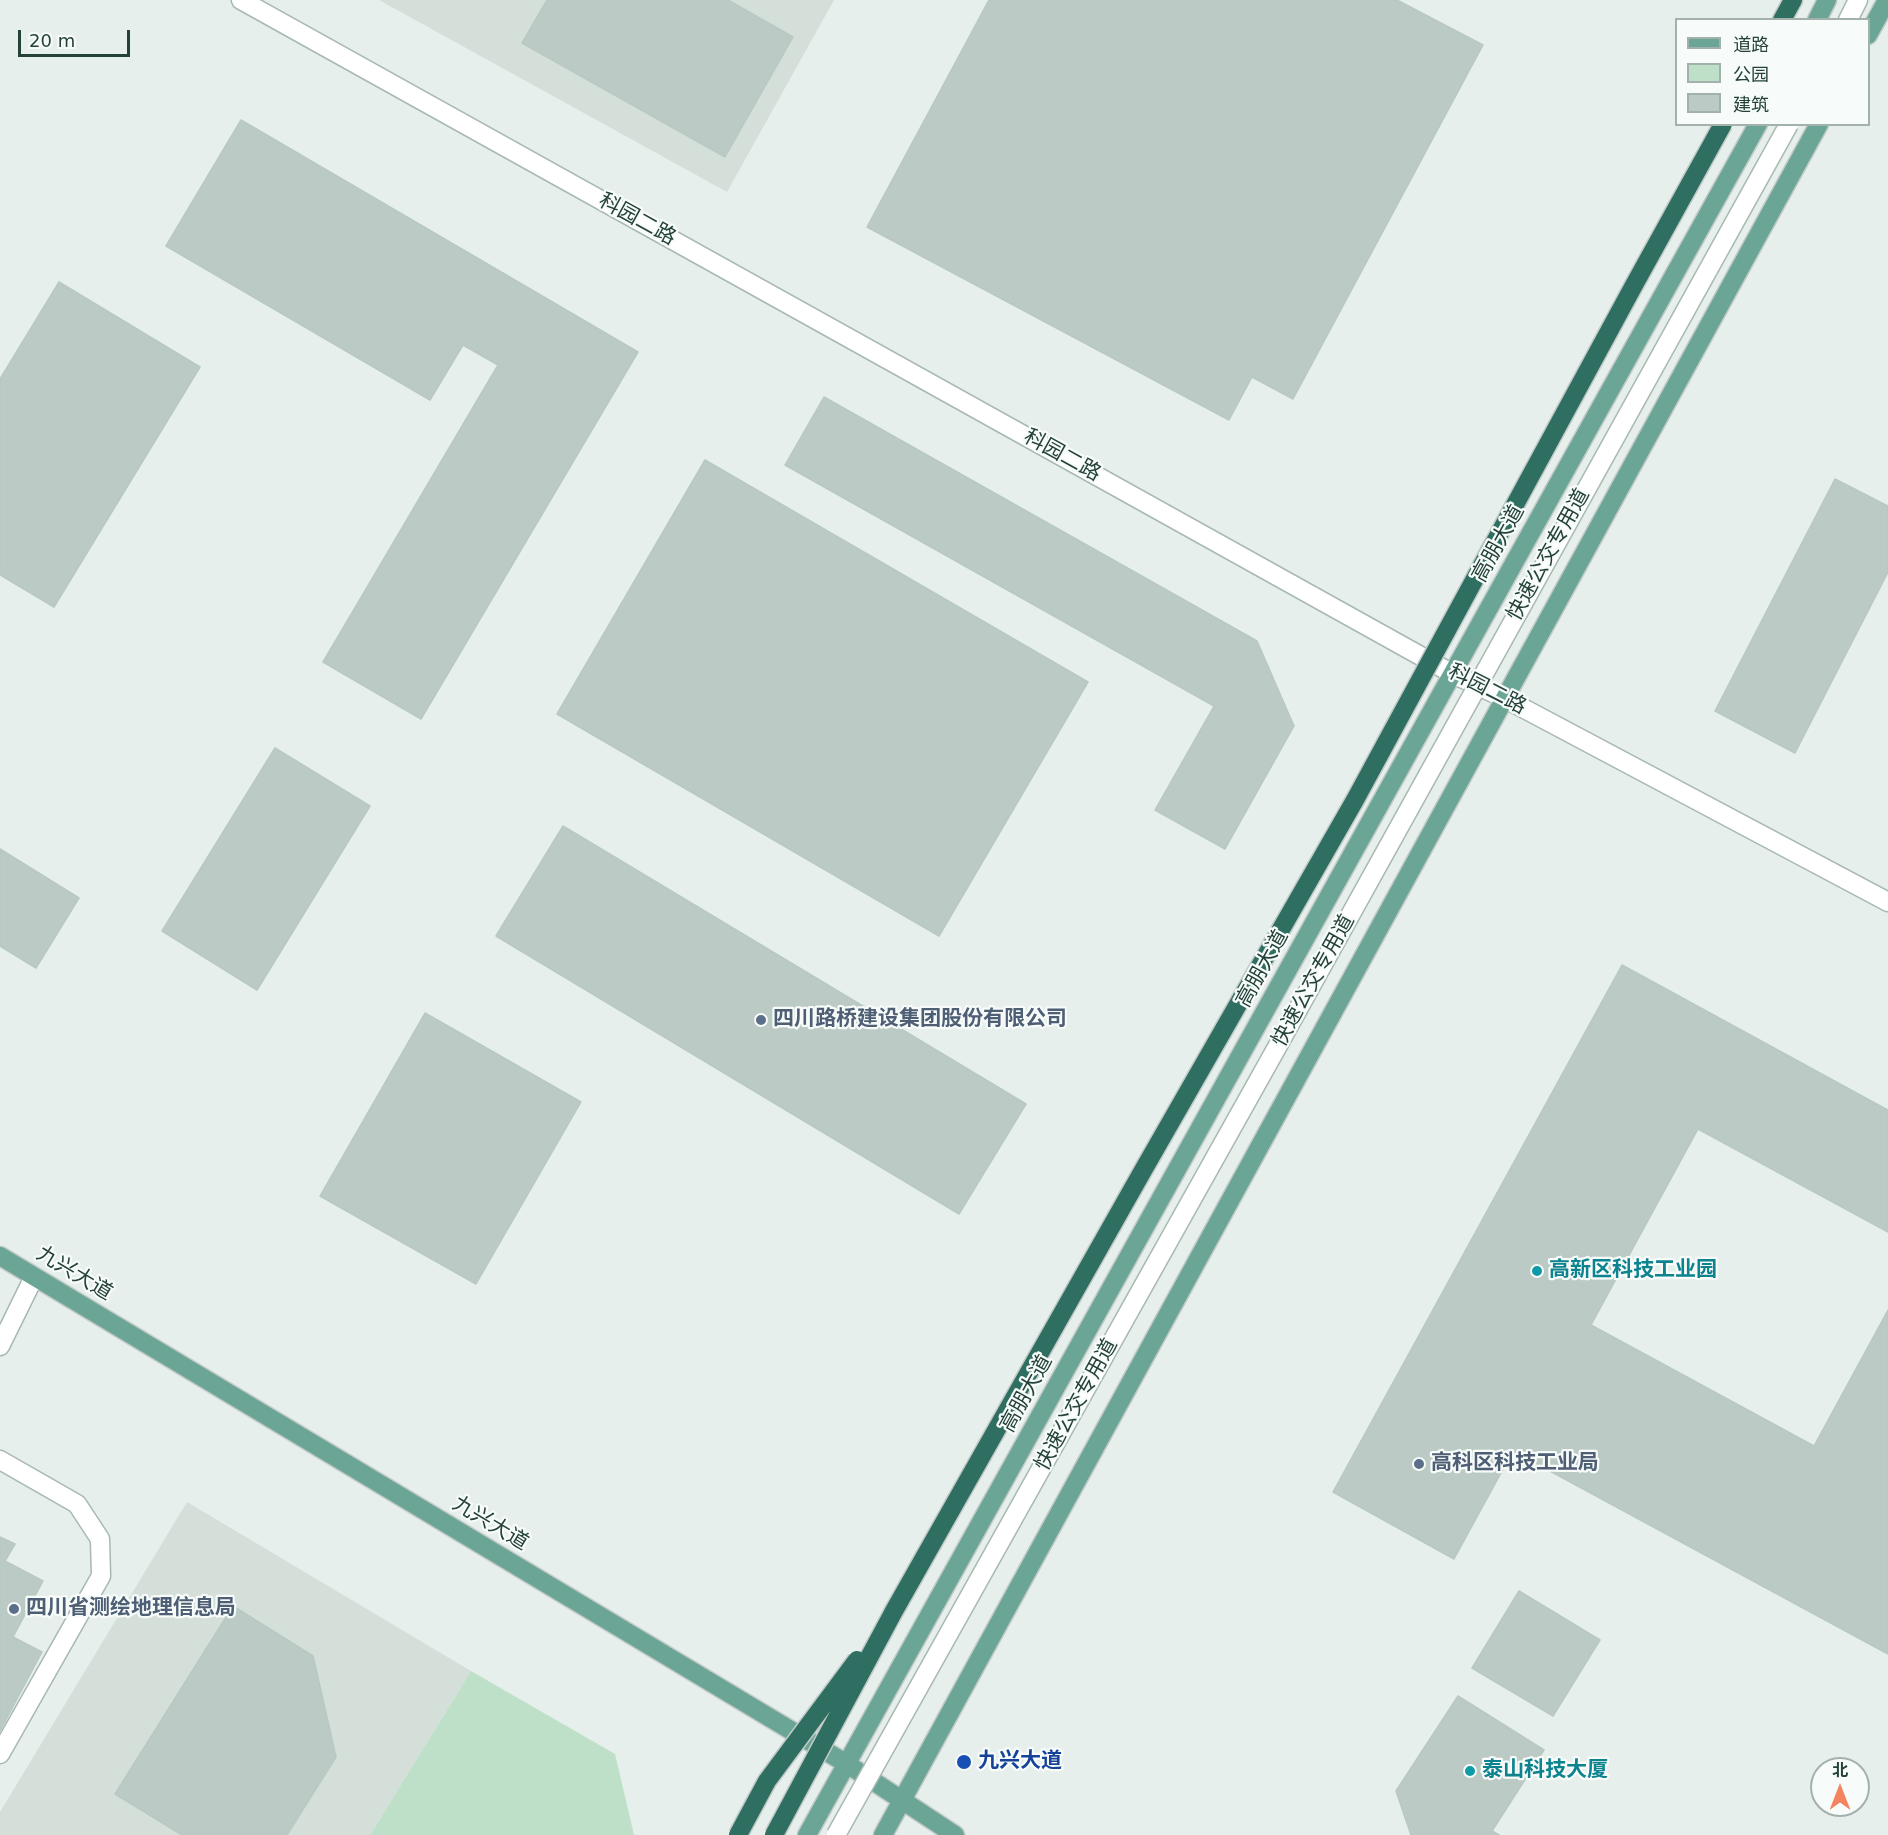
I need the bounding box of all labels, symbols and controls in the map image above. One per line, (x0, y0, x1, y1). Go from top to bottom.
scale bar (21, 18, 134, 56)
legend (1675, 18, 1870, 126)
text: 20 m (29, 30, 75, 51)
text: 道路 (1733, 34, 1769, 55)
text: 公园 (1733, 64, 1769, 85)
text: 建筑 (1733, 94, 1769, 115)
street label: 科园二路 (594, 189, 680, 251)
street label: 科园二路 (1019, 425, 1105, 487)
street label: 快速公交专用道 (1502, 485, 1596, 625)
street label: 高朋大道 (1468, 501, 1530, 587)
street label: 科园二路 (1444, 660, 1530, 720)
street label: 快速公交专用道 (1267, 911, 1361, 1051)
street label: 高朋大道 (1232, 926, 1294, 1012)
place label: 四川路桥建设集团股份有限公司 (773, 1007, 1067, 1033)
marker: 四川路桥建设集团股份有限公司 (754, 1013, 768, 1027)
street label: 九兴大道 (32, 1242, 116, 1306)
place label: 高新区科技工业园 (1549, 1258, 1717, 1284)
marker: 高新区科技工业园 (1530, 1264, 1544, 1278)
street label: 快速公交专用道 (1030, 1335, 1124, 1475)
street label: 高朋大道 (996, 1351, 1058, 1437)
place label: 高科区科技工业局 (1431, 1451, 1599, 1477)
marker: 高科区科技工业局 (1412, 1457, 1426, 1471)
street label: 九兴大道 (448, 1492, 532, 1556)
place label: 四川省测绘地理信息局 (26, 1596, 236, 1622)
marker: 四川省测绘地理信息局 (7, 1602, 21, 1616)
place label: 九兴大道 (978, 1749, 1062, 1775)
marker: 九兴大道 (955, 1753, 973, 1771)
north arrow (1810, 1757, 1870, 1817)
place label: 泰山科技大厦 (1482, 1758, 1608, 1784)
text: 北 (1832, 1761, 1848, 1780)
marker: 泰山科技大厦 (1463, 1764, 1477, 1778)

